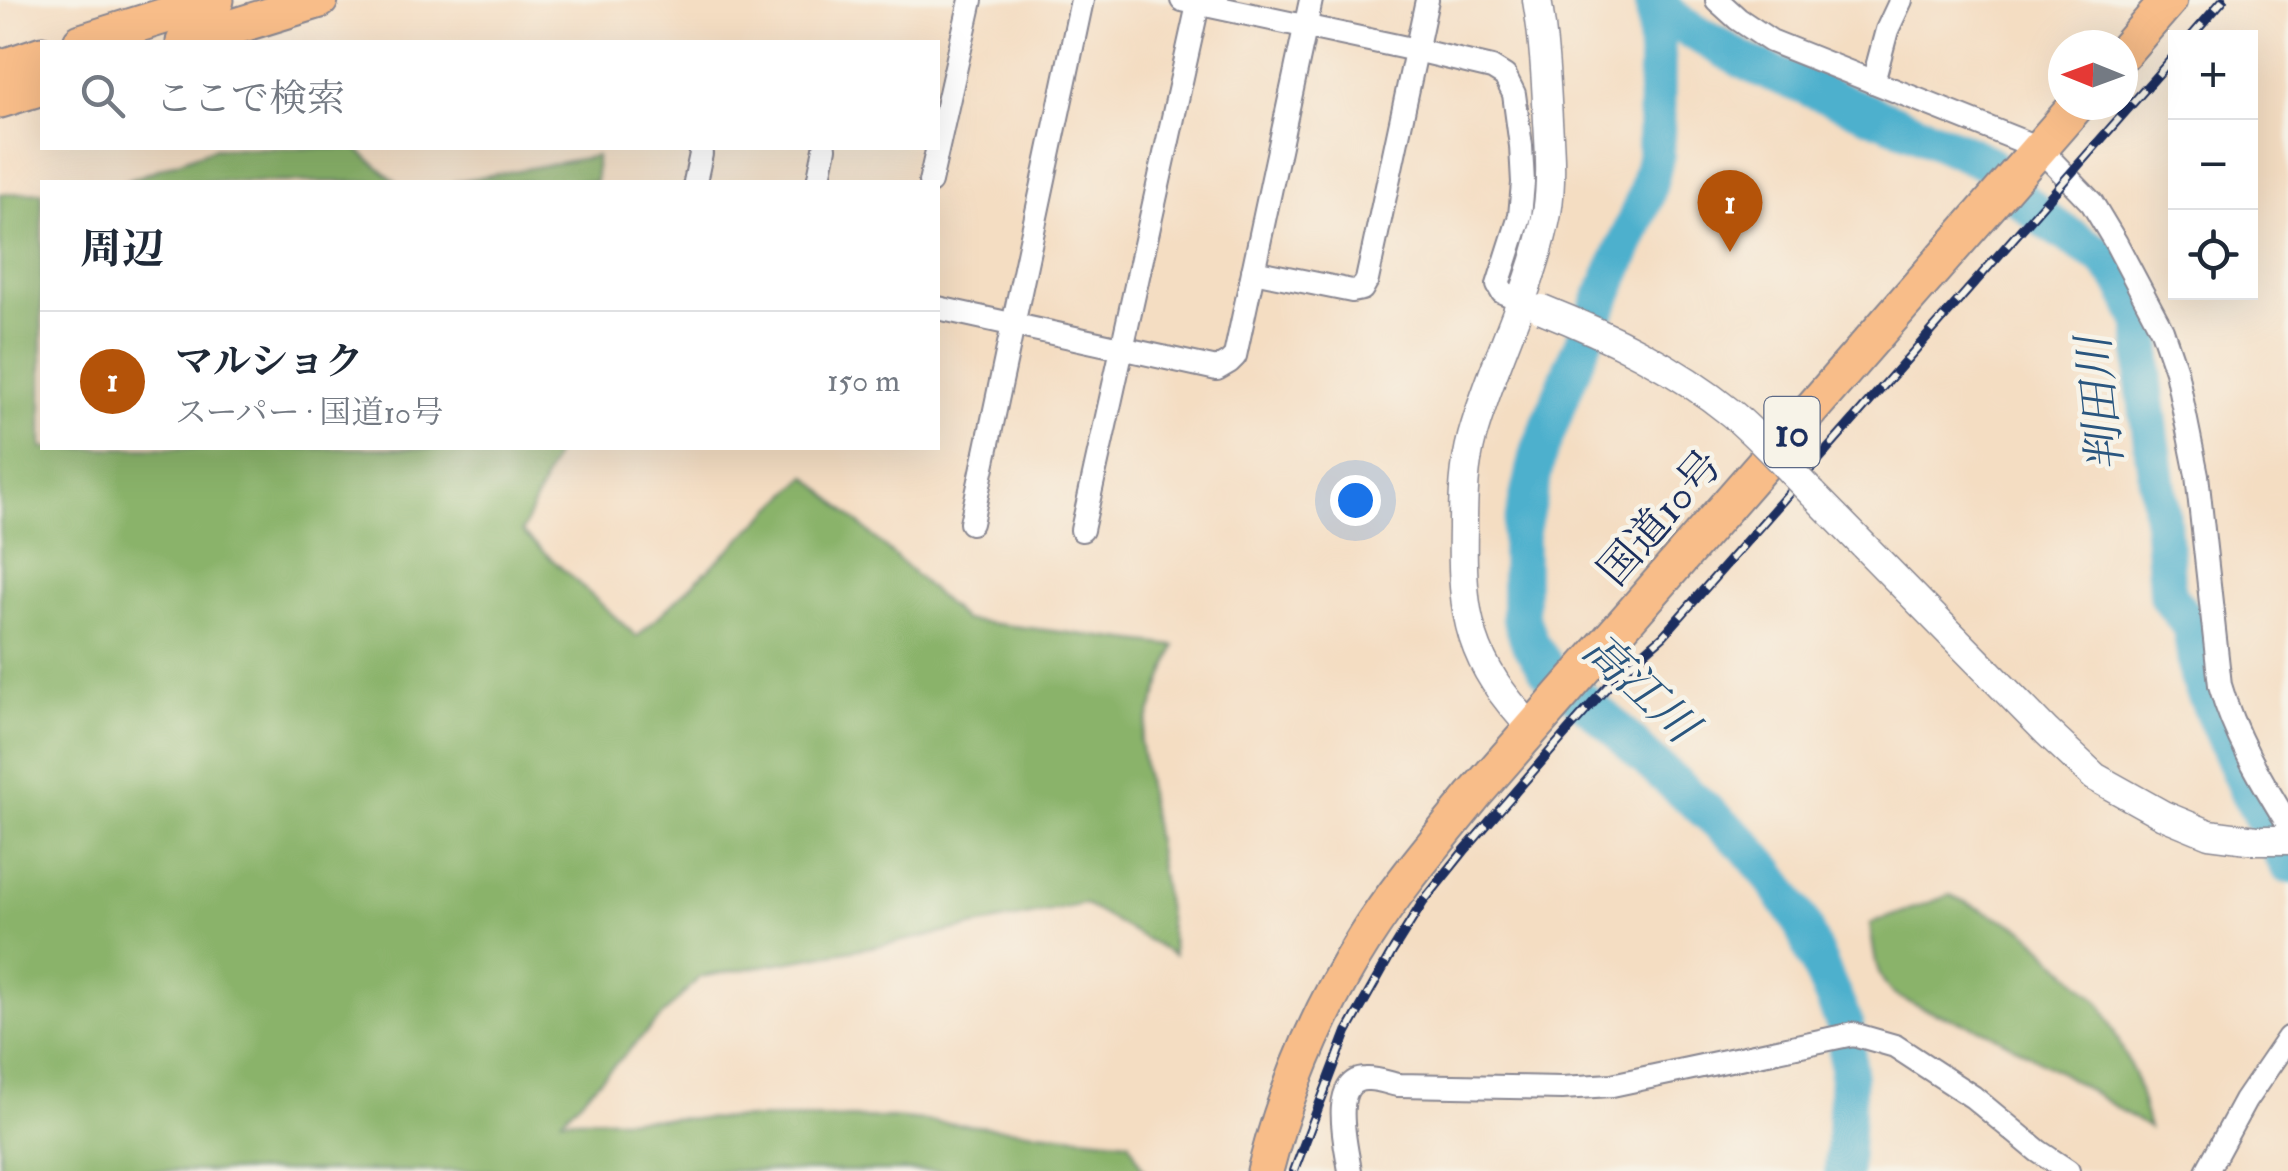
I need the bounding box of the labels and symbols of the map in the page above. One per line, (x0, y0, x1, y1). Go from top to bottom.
north arrow (2048, 30, 2138, 120)
pin: 1 (1698, 170, 1762, 252)
water label: 判田川 (2066, 329, 2136, 474)
road number: 10 (1764, 397, 1820, 467)
street label: 国道10号 (1588, 440, 1733, 597)
your location (1330, 475, 1381, 526)
water label: 高江川 (1571, 622, 1712, 758)

